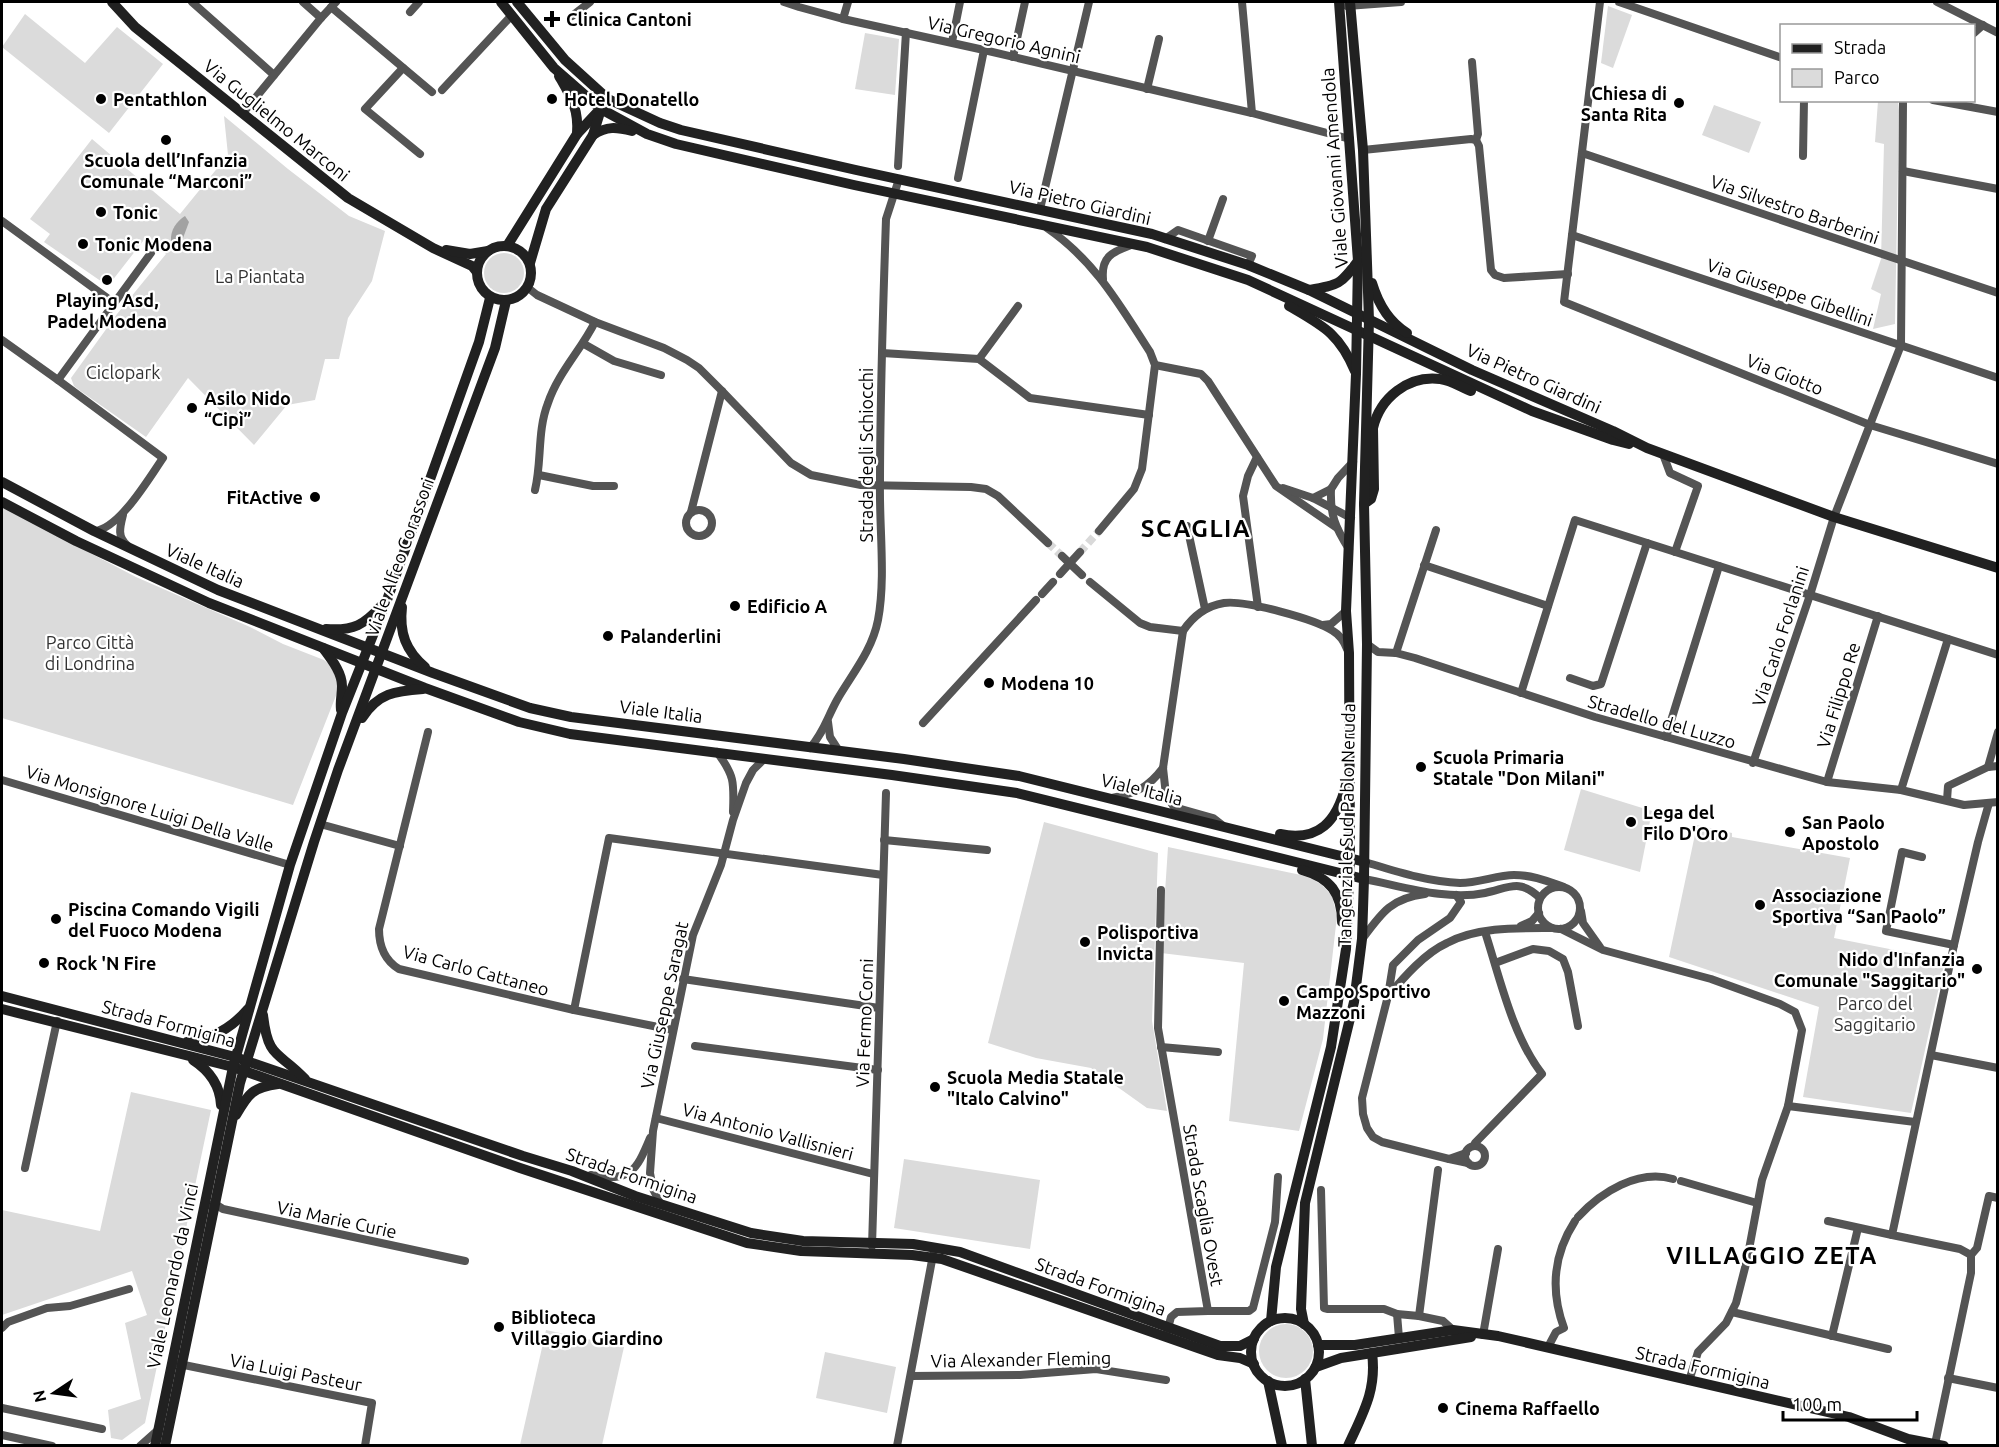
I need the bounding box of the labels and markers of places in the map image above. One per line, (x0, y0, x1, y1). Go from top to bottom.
place label: Clinica Cantoni (566, 9, 692, 29)
marker: Clinica Cantoni (543, 10, 561, 28)
place label: Chiesa di Santa Rita (1581, 83, 1667, 124)
place label: Pentathlon (113, 89, 207, 109)
place label: Hotel Donatello (564, 89, 699, 109)
marker: Pentathlon (94, 92, 108, 106)
marker: Hotel Donatello (545, 92, 559, 106)
marker: Chiesa di Santa Rita (1672, 96, 1686, 110)
marker: Scuola dell’Infanzia Comunale “Marconi” (159, 133, 173, 147)
place label: Scuola dell’Infanzia Comunale “Marconi” (80, 150, 252, 191)
place label: Tonic (113, 202, 158, 222)
marker: Tonic (94, 205, 108, 219)
place label: Tonic Modena (95, 234, 212, 254)
marker: Tonic Modena (76, 237, 90, 251)
marker: Playing Asd, Padel Modena (100, 273, 114, 287)
place label: Playing Asd, Padel Modena (47, 290, 167, 331)
place label: Asilo Nido “Cipì” (204, 388, 291, 429)
marker: Asilo Nido “Cipì” (185, 401, 199, 415)
place label: FitActive (226, 487, 303, 507)
marker: FitActive (308, 490, 322, 504)
place label: Edificio A (747, 596, 828, 616)
marker: Edificio A (728, 599, 742, 613)
place label: Palanderlini (620, 626, 721, 646)
marker: Palanderlini (601, 629, 615, 643)
place label: Modena 10 (1001, 673, 1094, 693)
marker: Modena 10 (982, 676, 996, 690)
place label: Scuola Primaria Statale "Don Milani" (1433, 747, 1605, 788)
marker: Scuola Primaria Statale "Don Milani" (1414, 760, 1428, 774)
place label: Lega del Filo D'Oro (1643, 802, 1728, 843)
place label: San Paolo Apostolo (1802, 812, 1885, 853)
marker: Lega del Filo D'Oro (1624, 815, 1638, 829)
marker: San Paolo Apostolo (1783, 825, 1797, 839)
place label: Associazione Sportiva “San Paolo” (1772, 885, 1946, 926)
marker: Associazione Sportiva “San Paolo” (1753, 898, 1767, 912)
place label: Piscina Comando Vigili del Fuoco Modena (68, 899, 259, 940)
marker: Piscina Comando Vigili del Fuoco Modena (49, 912, 63, 926)
place label: Polisportiva Invicta (1097, 922, 1199, 963)
marker: Polisportiva Invicta (1078, 935, 1092, 949)
place label: Nido d'Infanzia Comunale "Saggitario" (1774, 949, 1965, 990)
place label: Rock 'N Fire (56, 953, 156, 973)
marker: Rock 'N Fire (37, 956, 51, 970)
marker: Nido d'Infanzia Comunale "Saggitario" (1970, 962, 1984, 976)
place label: Campo Sportivo Mazzoni (1296, 981, 1431, 1022)
marker: Campo Sportivo Mazzoni (1277, 994, 1291, 1008)
place label: Scuola Media Statale "Italo Calvino" (947, 1067, 1124, 1108)
marker: Scuola Media Statale "Italo Calvino" (928, 1080, 942, 1094)
place label: Biblioteca Villaggio Giardino (511, 1307, 663, 1348)
marker: Biblioteca Villaggio Giardino (492, 1320, 506, 1334)
place label: Cinema Raffaello (1455, 1398, 1600, 1418)
marker: Cinema Raffaello (1436, 1401, 1450, 1415)

